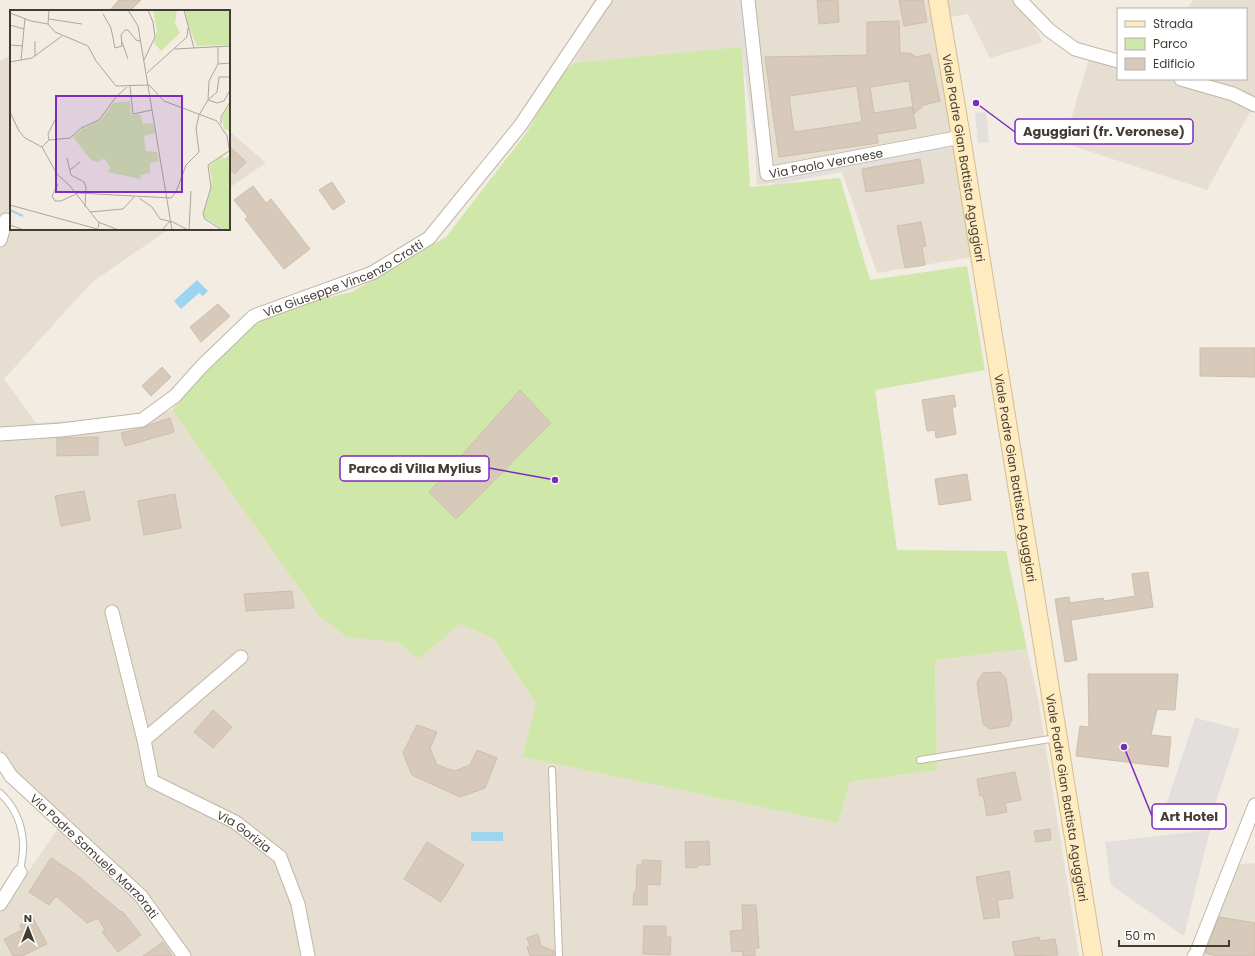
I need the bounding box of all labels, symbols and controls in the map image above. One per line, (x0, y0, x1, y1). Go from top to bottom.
legend (1117, 8, 1247, 80)
inset map (10, 10, 230, 230)
text: Strada (1153, 15, 1193, 32)
text: Parco (1153, 35, 1188, 52)
street label: Viale Padre Gian Battista Aguggiari (939, 53, 989, 263)
text: Edificio (1153, 55, 1195, 72)
callout: Aguggiari (fr. Veronese) (1015, 119, 1193, 144)
text: Aguggiari (fr. Veronese) (1023, 122, 1185, 141)
street label: Via Paolo Veronese (768, 144, 884, 182)
street label: Via Giuseppe Vincenzo Crotti (261, 235, 426, 321)
street label: Viale Padre Gian Battista Aguggiari (991, 372, 1041, 583)
callout: Parco di Villa Mylius (340, 456, 489, 481)
text: Parco di Villa Mylius (348, 459, 482, 478)
street label: Viale Padre Gian Battista Aguggiari (1042, 692, 1093, 903)
street label: Via Padre Samuele Marzorati (27, 790, 163, 922)
callout: Art Hotel (1152, 804, 1226, 829)
street label: Via Gorizia (214, 806, 275, 856)
text: Art Hotel (1160, 807, 1218, 826)
north arrow (8, 908, 48, 948)
text: N (24, 910, 32, 926)
scale bar (1119, 922, 1229, 948)
text: 50 m (1125, 927, 1156, 944)

